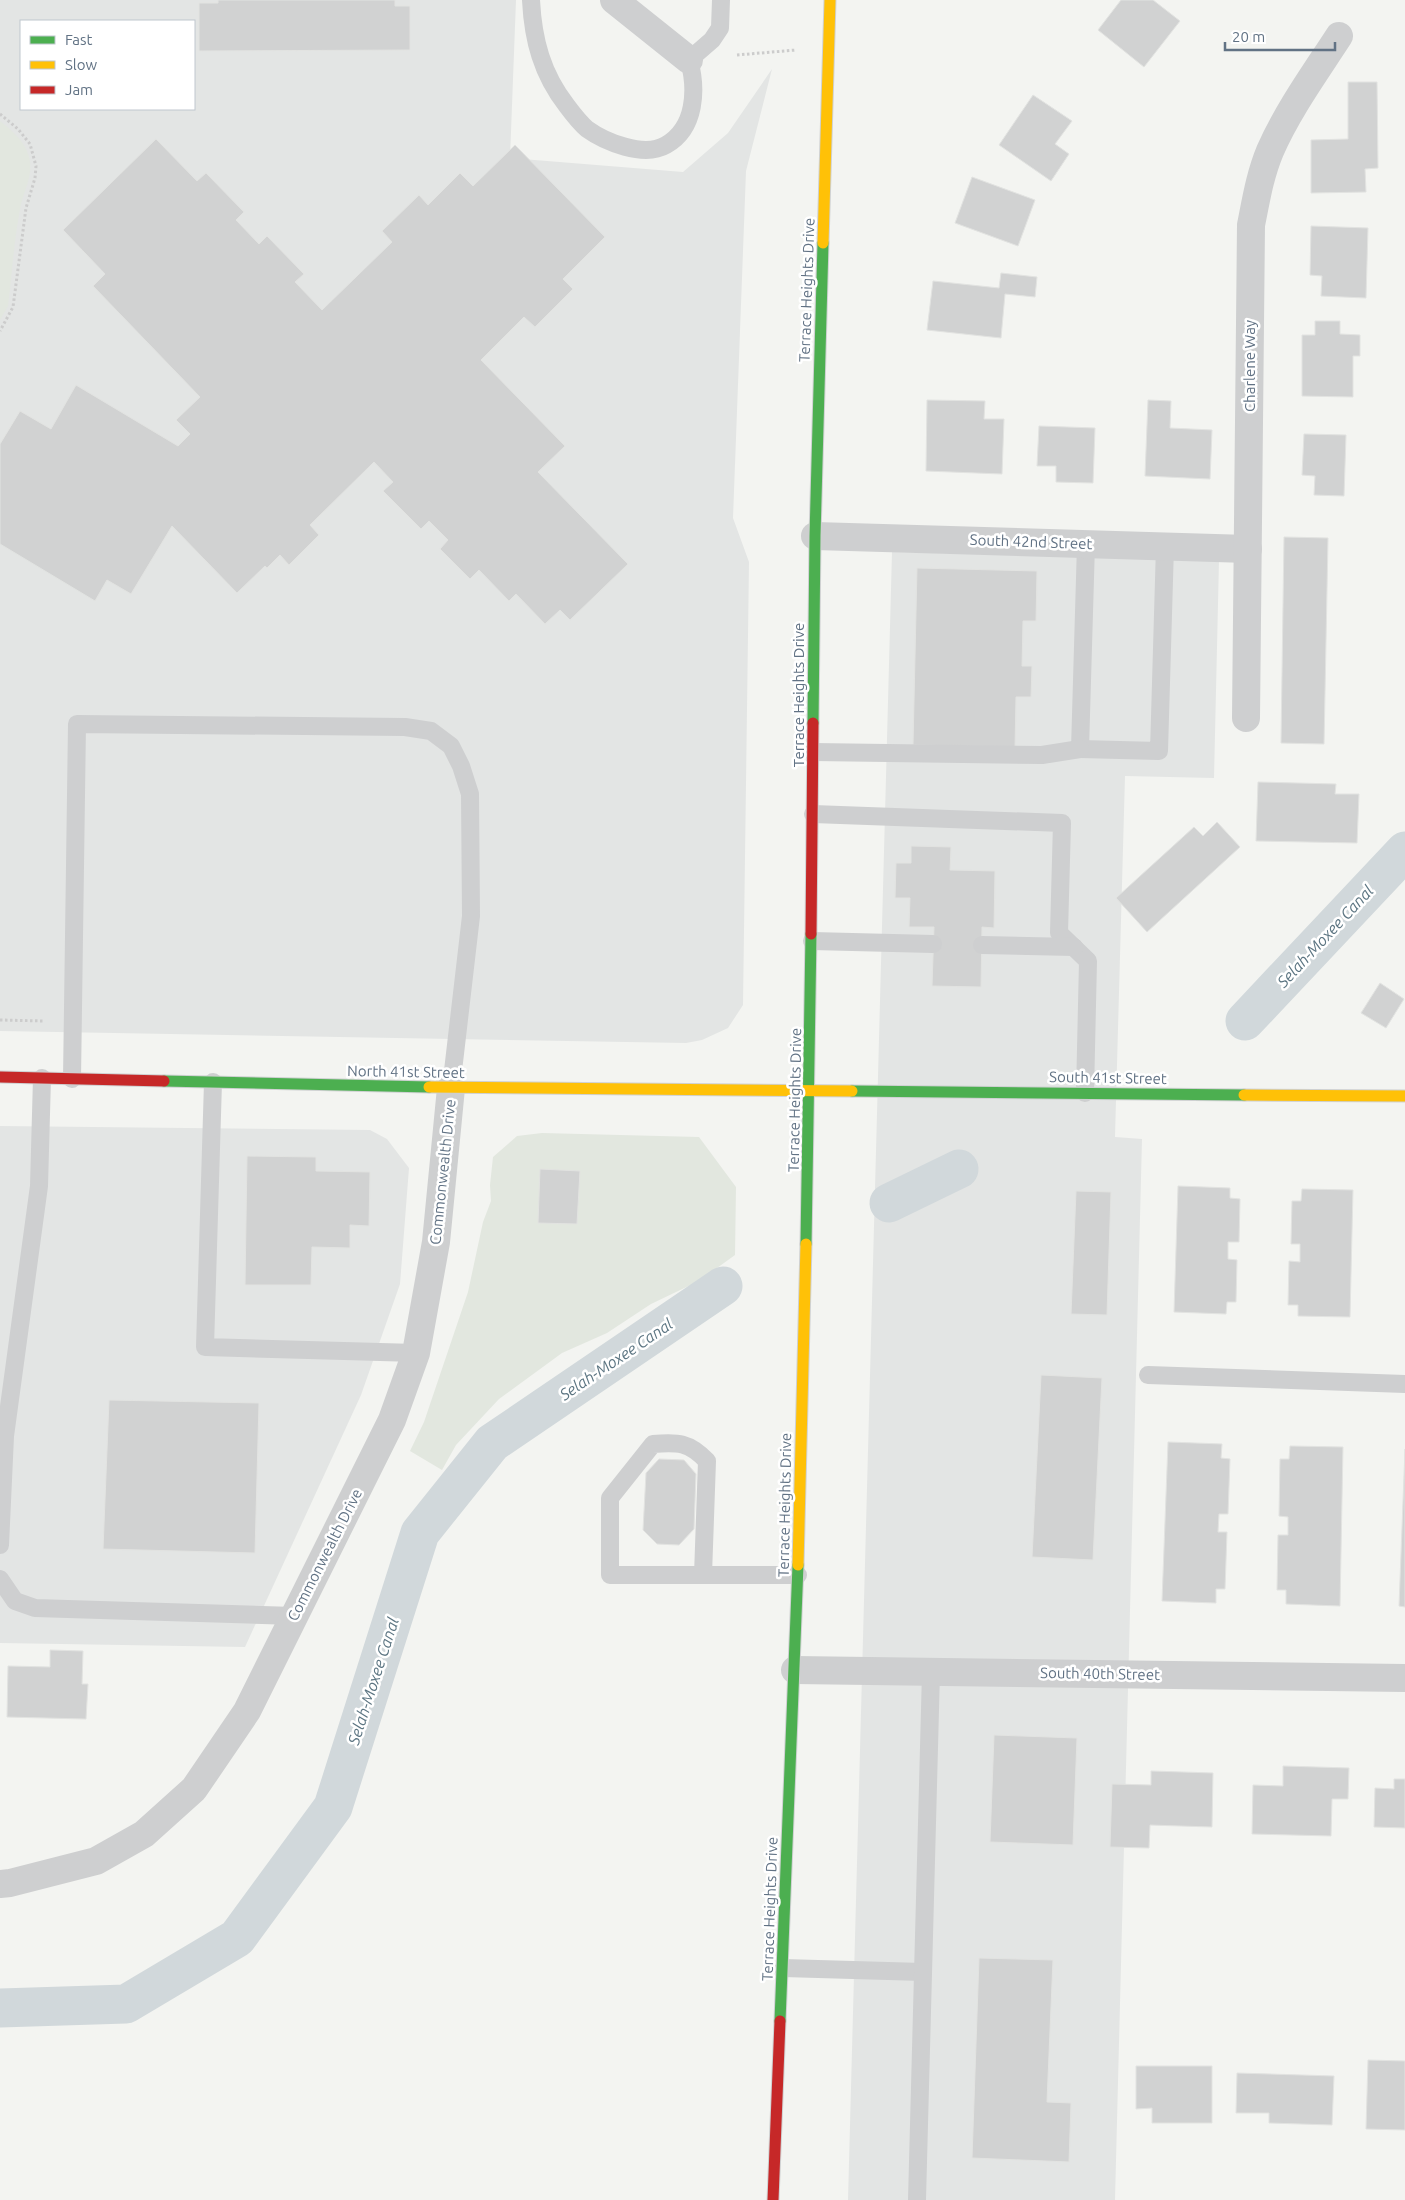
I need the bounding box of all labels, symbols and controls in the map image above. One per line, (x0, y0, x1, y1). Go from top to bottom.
legend (20, 20, 195, 110)
scale bar (1225, 20, 1335, 52)
text: 20 m (1232, 28, 1265, 45)
text: Fast (65, 31, 93, 48)
text: Slow (65, 56, 98, 73)
text: Jam (65, 81, 93, 98)
street label: Terrace Heights Drive (795, 217, 818, 362)
street label: Charlene Way (1241, 320, 1258, 412)
street label: South 42nd Street (969, 531, 1093, 552)
street label: Terrace Heights Drive (790, 623, 807, 767)
water label: Selah-Moxee Canal (1273, 881, 1377, 991)
street label: Terrace Heights Drive (785, 1028, 804, 1172)
street label: North 41st Street (347, 1062, 465, 1081)
street label: South 41st Street (1049, 1068, 1167, 1087)
street label: Commonwealth Drive (426, 1098, 459, 1245)
water label: Selah-Moxee Canal (555, 1314, 676, 1404)
street label: Terrace Heights Drive (775, 1433, 794, 1577)
street label: Commonwealth Drive (284, 1486, 365, 1624)
water label: Selah-Moxee Canal (344, 1615, 402, 1748)
street label: South 40th Street (1040, 1664, 1160, 1683)
street label: Terrace Heights Drive (758, 1836, 781, 1981)

